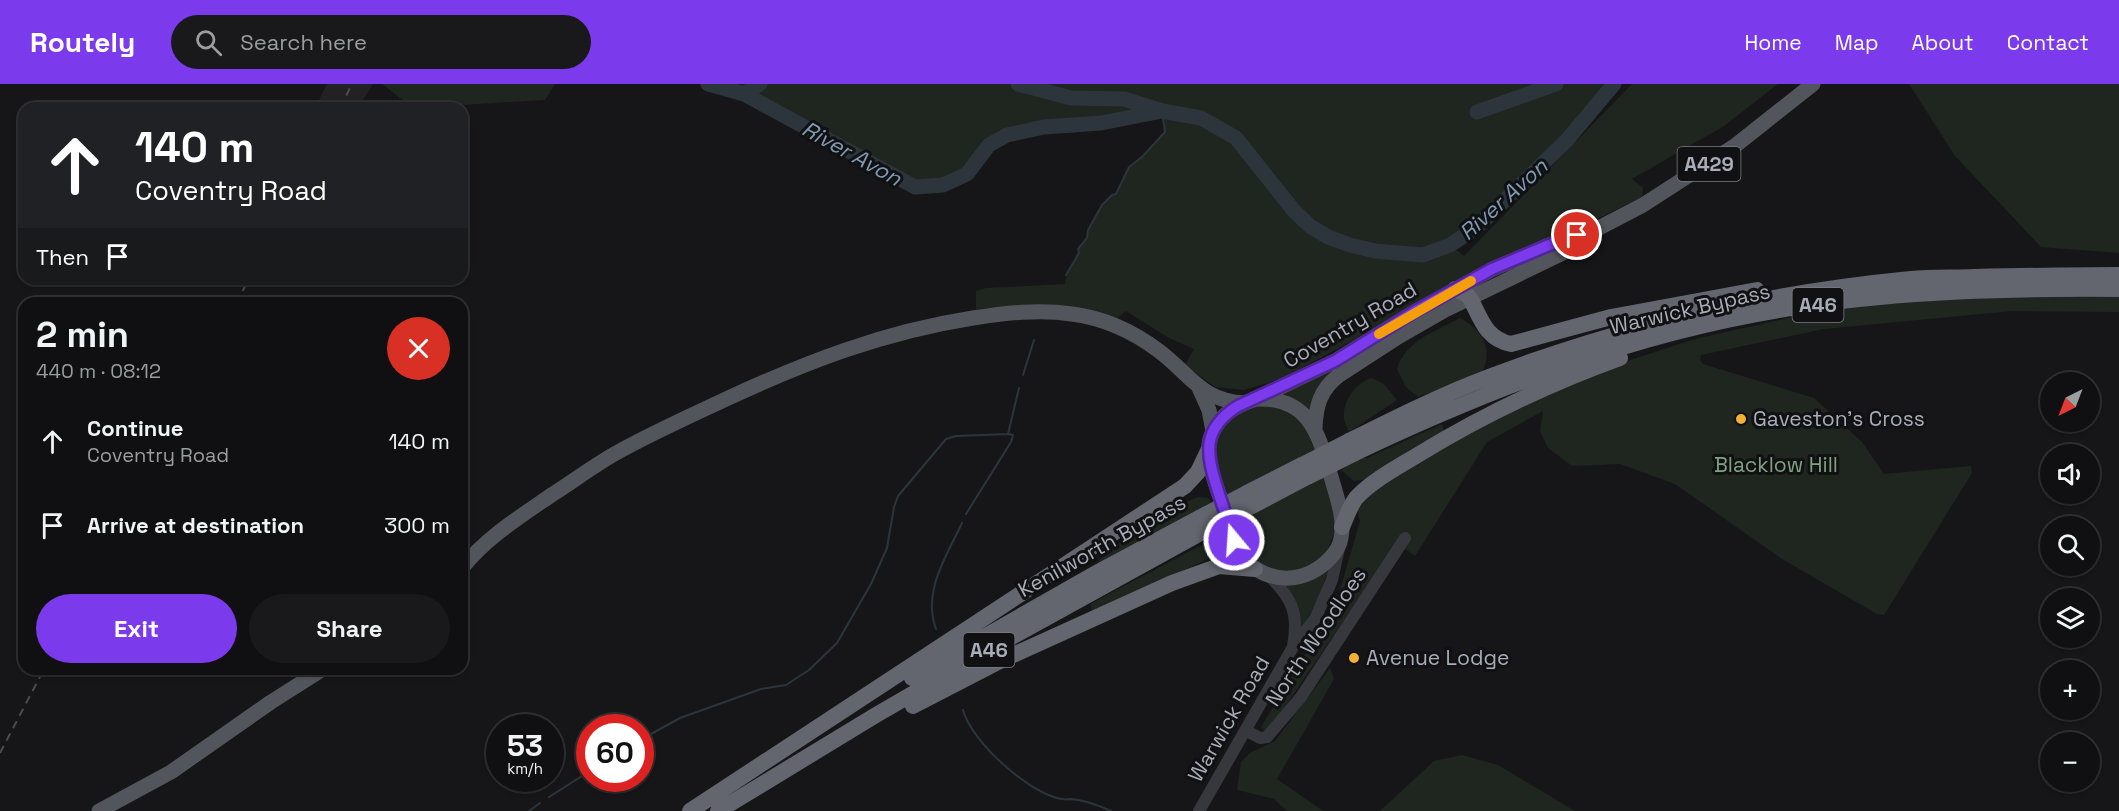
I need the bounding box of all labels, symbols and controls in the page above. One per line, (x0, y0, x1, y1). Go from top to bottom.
search box (171, 15, 591, 69)
text: Routely (30, 24, 135, 60)
icon: search (192, 26, 225, 59)
text: Search here (240, 28, 367, 56)
text: Home (1744, 29, 1802, 56)
text: Map (1835, 29, 1879, 56)
text: About (1912, 29, 1974, 56)
text: Contact (2007, 29, 2089, 56)
water label: River Avon (797, 114, 907, 192)
text: 140 m (135, 121, 254, 174)
icon: ahead (36, 126, 114, 204)
road number: A429 (1678, 147, 1740, 181)
water label: River Avon (1453, 152, 1553, 246)
text: Coventry Road (135, 173, 327, 208)
pin (1551, 209, 1602, 260)
icon: arrive (1560, 218, 1593, 251)
icon: arrive (101, 240, 134, 273)
text: Then (36, 243, 89, 271)
street label: Coventry Road (1278, 276, 1421, 374)
street label: Warwick Bypass (1607, 277, 1773, 340)
road number: A46 (1792, 288, 1844, 322)
text: 2 min (36, 312, 129, 358)
button: close (387, 317, 450, 380)
text: 440 m · 08:12 (36, 358, 161, 384)
north arrow (2040, 372, 2100, 432)
map controls (2040, 372, 2100, 792)
place label: Gaveston's Cross (1753, 405, 1925, 432)
marker: Gaveston's Cross (1734, 412, 1748, 426)
text: Continue (87, 414, 183, 442)
icon: ahead (36, 425, 69, 458)
text: 140 m (388, 427, 450, 455)
text: Coventry Road (87, 442, 229, 468)
button: sound (2040, 444, 2100, 504)
park label: Blacklow Hill (1714, 451, 1838, 478)
street label: Kenilworth Bypass (1013, 488, 1190, 603)
position arrow (1202, 508, 1266, 572)
icon: arrive (36, 509, 69, 542)
text: Arrive at destination (87, 511, 304, 539)
text: 300 m (384, 511, 450, 539)
button: search (2040, 516, 2100, 576)
street label: North Woodloes (1259, 562, 1372, 711)
button: layers (2040, 588, 2100, 648)
button: Exit (36, 594, 237, 663)
button: Share (249, 594, 450, 663)
road number: A46 (964, 633, 1014, 667)
place label: Avenue Lodge (1366, 644, 1509, 671)
street label: Warwick Road (1182, 651, 1275, 787)
marker: Avenue Lodge (1347, 651, 1361, 665)
button: + (2040, 660, 2100, 720)
speed limit sign: 60 (576, 714, 654, 792)
text: 53 (507, 726, 543, 765)
button: − (2040, 732, 2100, 792)
text: km/h (507, 759, 543, 778)

